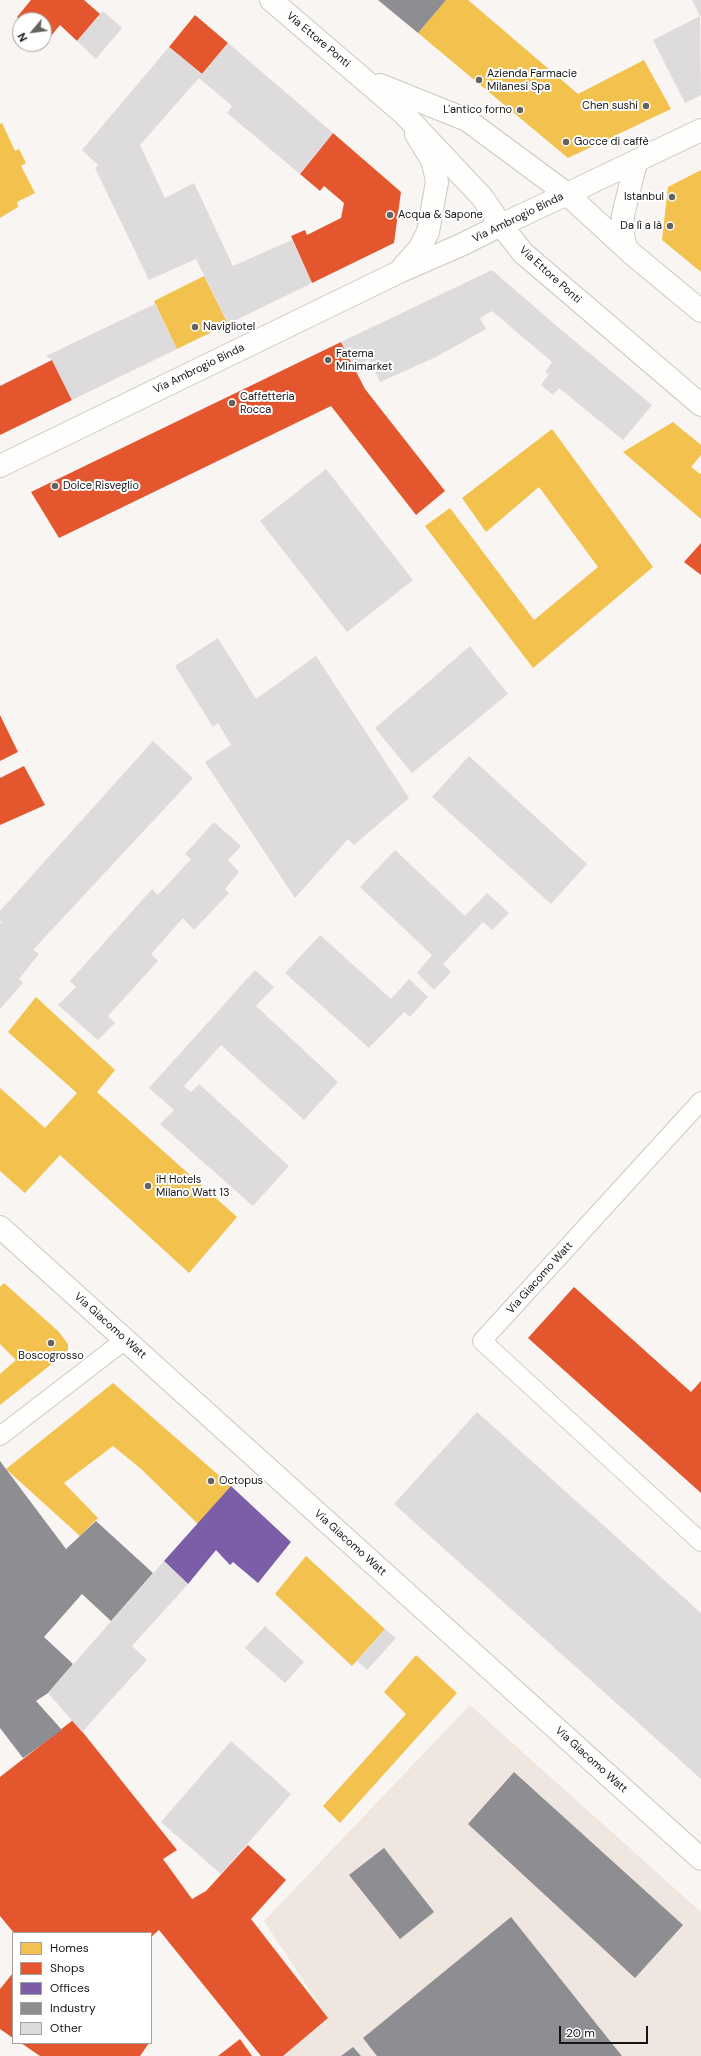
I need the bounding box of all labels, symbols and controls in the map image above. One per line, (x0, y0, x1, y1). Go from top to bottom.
street label: Via Ettore Ponti (283, 10, 353, 70)
north arrow (12, 12, 52, 52)
text: N (14, 30, 30, 44)
place label: Azienda Farmacie Milanesi Spa (487, 67, 577, 93)
marker: Azienda Farmacie Milanesi Spa (474, 75, 484, 85)
place label: Chen sushi (582, 99, 638, 113)
marker: Chen sushi (641, 101, 651, 111)
place label: L'antico forno (443, 103, 512, 117)
marker: L'antico forno (515, 105, 525, 115)
place label: Gocce di caffè (574, 135, 649, 149)
marker: Gocce di caffè (561, 137, 571, 147)
street label: Via Ambrogio Binda (470, 190, 566, 246)
place label: Istanbul (624, 190, 664, 204)
marker: Istanbul (667, 192, 677, 202)
place label: Acqua & Sapone (398, 208, 483, 222)
marker: Acqua & Sapone (385, 210, 395, 220)
place label: Da lì a là (620, 219, 662, 233)
marker: Da lì a là (665, 221, 675, 231)
street label: Via Ettore Ponti (516, 244, 584, 306)
place label: Navigliotel (203, 320, 255, 334)
marker: Navigliotel (190, 322, 200, 332)
street label: Via Ambrogio Binda (151, 341, 247, 397)
place label: Fatema Minimarket (336, 347, 392, 373)
marker: Fatema Minimarket (323, 355, 333, 365)
place label: Caffetteria Rocca (240, 390, 295, 416)
marker: Caffetteria Rocca (227, 398, 237, 408)
place label: Dolce Risveglio (63, 479, 139, 493)
marker: Dolce Risveglio (50, 481, 60, 491)
place label: iH Hotels Milano Watt 13 (156, 1173, 230, 1199)
marker: iH Hotels Milano Watt 13 (143, 1181, 153, 1191)
street label: Via Giacomo Watt (504, 1239, 576, 1317)
street label: Via Giacomo Watt (71, 1290, 149, 1362)
marker: Boscogrosso (46, 1338, 56, 1348)
place label: Boscogrosso (18, 1349, 84, 1363)
place label: Octopus (219, 1474, 263, 1488)
marker: Octopus (206, 1476, 216, 1486)
street label: Via Giacomo Watt (311, 1507, 389, 1579)
street label: Via Giacomo Watt (552, 1724, 630, 1796)
legend (12, 1932, 152, 2044)
text: Homes (50, 1940, 89, 1956)
text: Shops (50, 1960, 85, 1976)
text: Offices (50, 1980, 90, 1996)
text: Industry (50, 2000, 96, 2016)
scale bar (561, 2018, 650, 2044)
text: Other (50, 2020, 82, 2036)
text: 20 m (566, 2025, 595, 2041)

